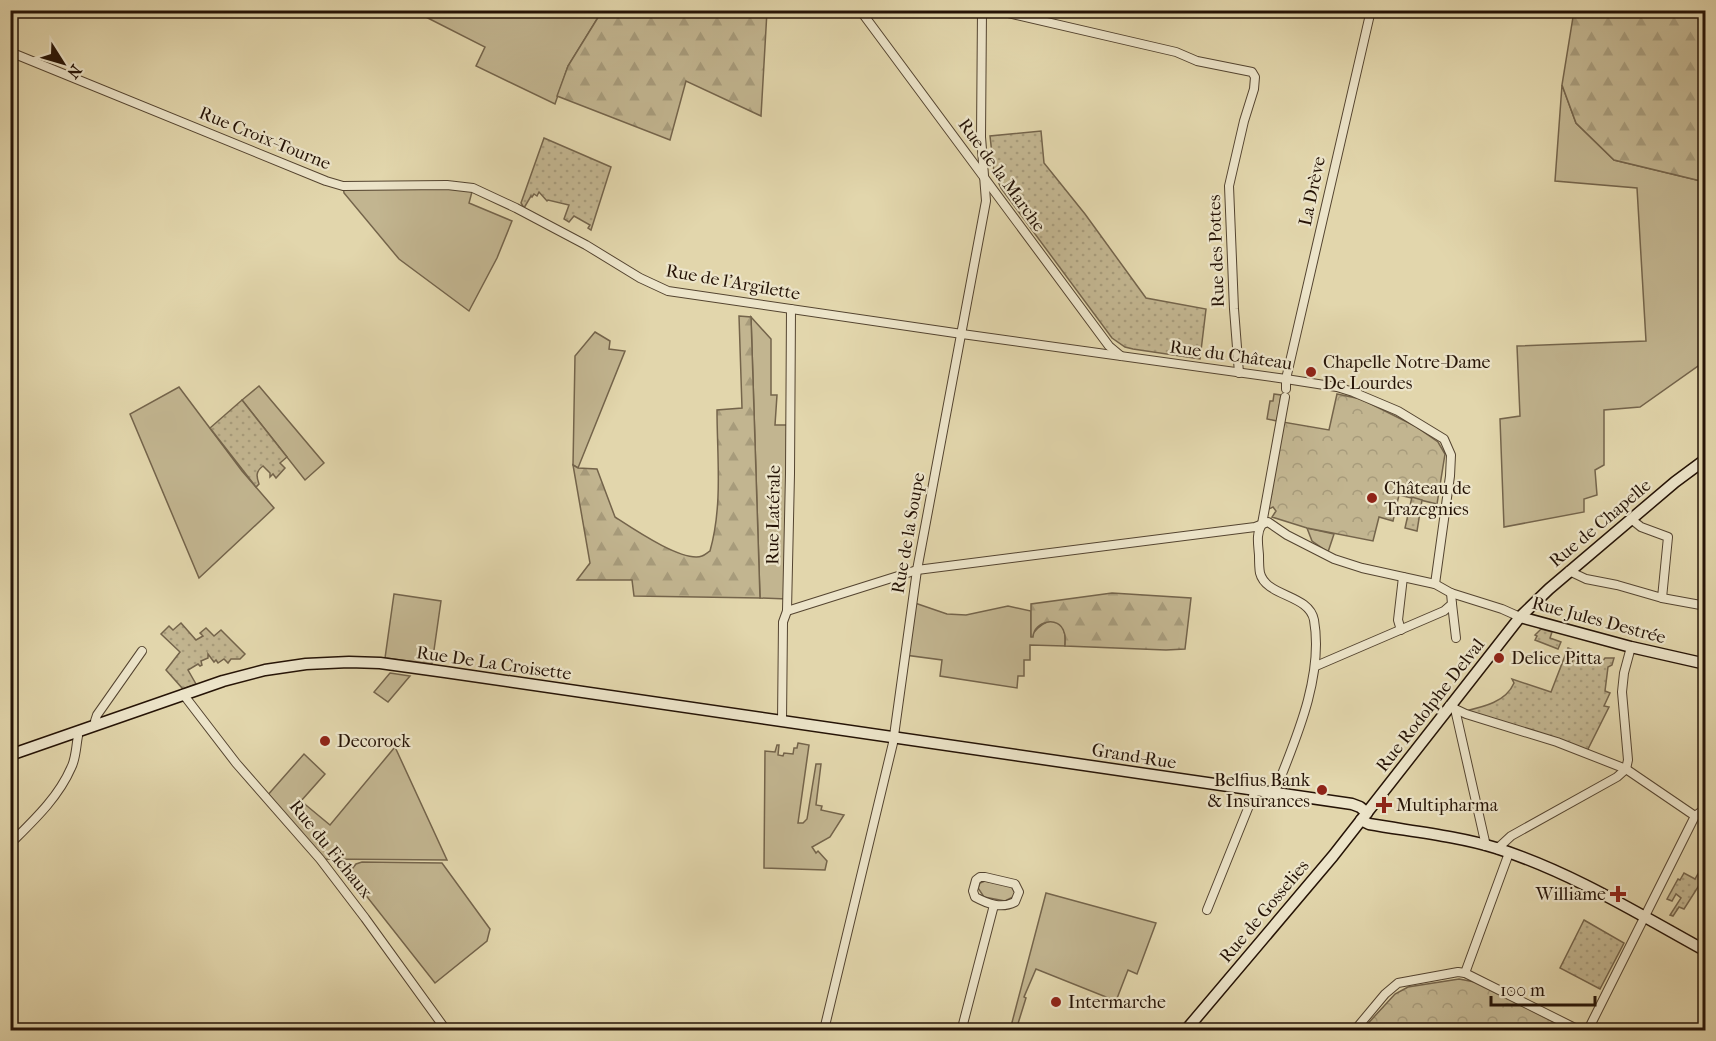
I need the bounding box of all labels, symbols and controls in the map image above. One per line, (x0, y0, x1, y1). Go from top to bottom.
north arrow (33, 33, 93, 93)
text: N (63, 61, 86, 83)
street label: Rue Croix-Tourne (196, 102, 334, 174)
street label: Rue de la Marche (954, 115, 1050, 236)
street label: La Drève (1295, 154, 1330, 228)
street label: Rue des Pottes (1204, 194, 1229, 308)
street label: Rue de l'Argilette (664, 260, 802, 305)
street label: Rue du Château (1168, 336, 1294, 375)
place label: Chapelle Notre-Dame De Lourdes (1323, 352, 1491, 394)
marker: Chapelle Notre-Dame De Lourdes (1304, 365, 1318, 379)
street label: Rue Latérale (762, 465, 785, 565)
street label: Rue de la Soupe (888, 471, 929, 595)
street label: Rue de Chapelle (1545, 475, 1655, 572)
place label: Château de Trazegnies (1384, 478, 1471, 520)
marker: Château de Trazegnies (1365, 491, 1379, 505)
street label: Rue Jules Destrée (1530, 593, 1668, 648)
street label: Rue Rodolphe Delval (1372, 635, 1489, 776)
street label: Rue De La Croisette (415, 642, 573, 685)
place label: Delice Pitta (1511, 648, 1602, 669)
marker: Delice Pitta (1492, 651, 1506, 665)
place label: Decorock (337, 731, 411, 752)
marker: Decorock (318, 734, 332, 748)
street label: Grand-Rue (1090, 739, 1178, 774)
place label: Belfius Bank & Insurances (1207, 770, 1311, 812)
marker: Belfius Bank & Insurances (1315, 783, 1329, 797)
place label: Multipharma (1396, 795, 1499, 816)
street label: Rue du Fichaux (285, 796, 377, 903)
marker: Multipharma (1377, 798, 1391, 812)
street label: Rue de Gosselies (1215, 855, 1314, 967)
place label: Williame (1535, 884, 1606, 905)
marker: Williame (1611, 887, 1625, 901)
scale bar (1491, 969, 1594, 1007)
text: 100 m (1500, 980, 1545, 1001)
place label: Intermarche (1068, 992, 1166, 1013)
marker: Intermarche (1049, 995, 1063, 1009)

